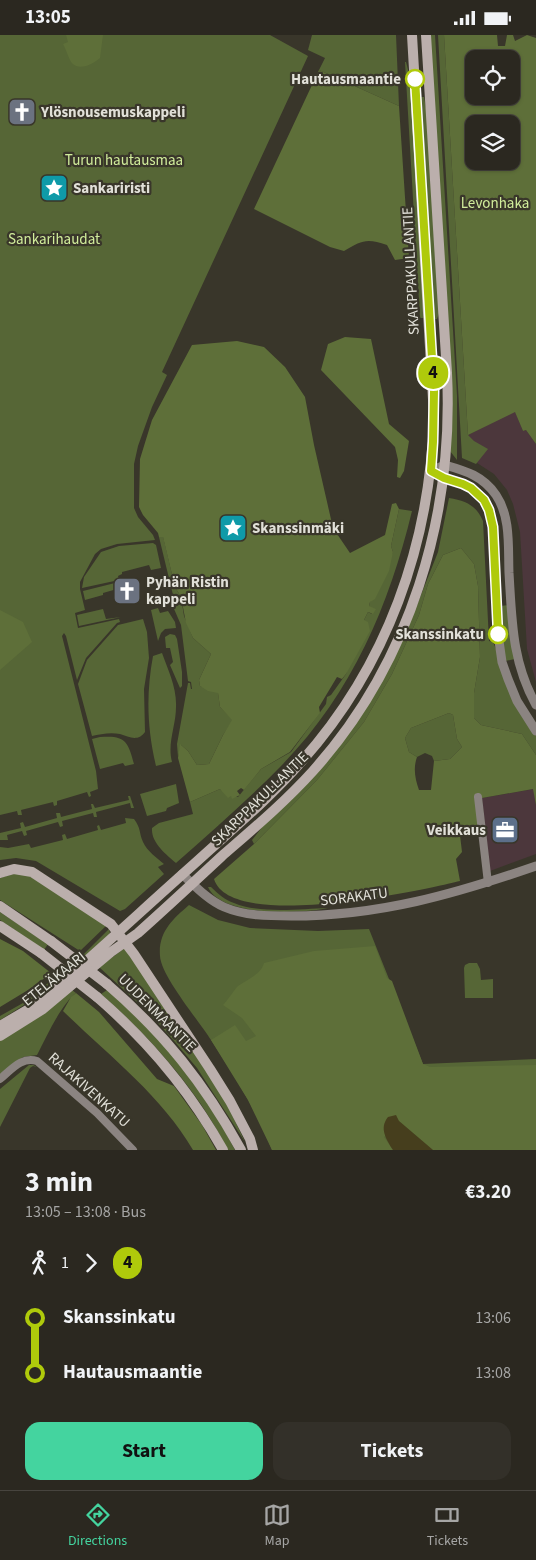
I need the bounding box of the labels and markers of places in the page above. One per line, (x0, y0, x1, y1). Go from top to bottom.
place label: Hautausmaantie (291, 69, 401, 90)
marker: Hautausmaantie (405, 69, 425, 89)
church icon: Ylösnousemuskappeli (7, 97, 37, 127)
place label: Ylösnousemuskappeli (40, 102, 185, 123)
place icon: Sankariristi (39, 173, 69, 203)
place label: Sankariristi (73, 178, 150, 199)
place icon: Skanssinmäki (218, 513, 248, 543)
place label: Skanssinmäki (252, 518, 344, 539)
place label: Pyhän Ristin kappeli (146, 572, 229, 610)
church icon: Pyhän Ristin kappeli (112, 576, 142, 606)
place label: Skanssinkatu (395, 624, 484, 645)
marker: Skanssinkatu (488, 624, 508, 644)
office icon: Veikkaus (490, 815, 520, 845)
place label: Veikkaus (426, 820, 486, 841)

